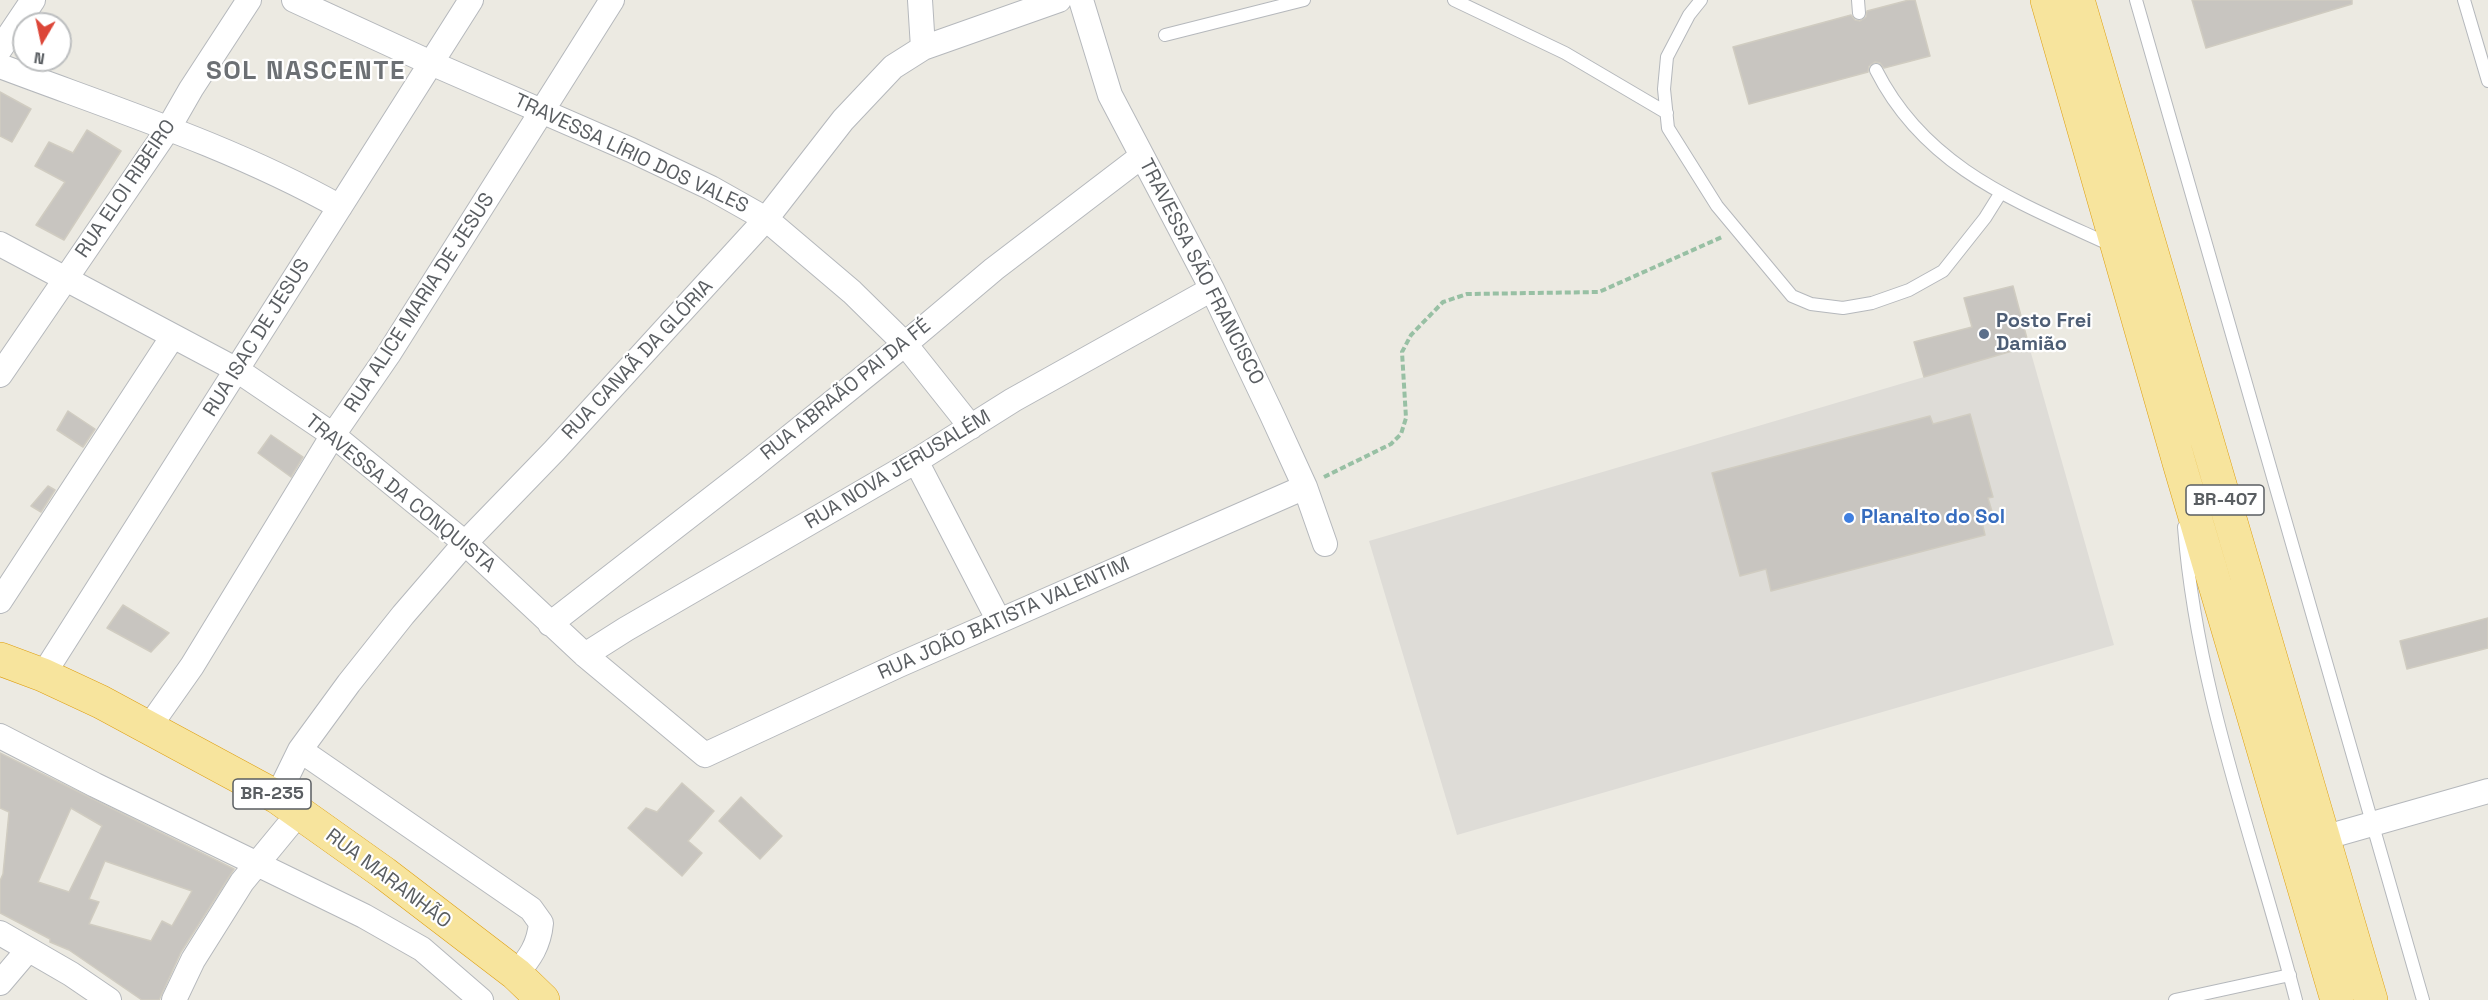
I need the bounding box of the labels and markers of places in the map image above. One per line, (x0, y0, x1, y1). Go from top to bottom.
place label: Posto Frei Damião (1996, 310, 2092, 357)
marker: Posto Frei Damião (1977, 327, 1991, 341)
place label: Planalto do Sol (1861, 506, 2005, 530)
marker: Planalto do Sol (1842, 511, 1856, 525)

